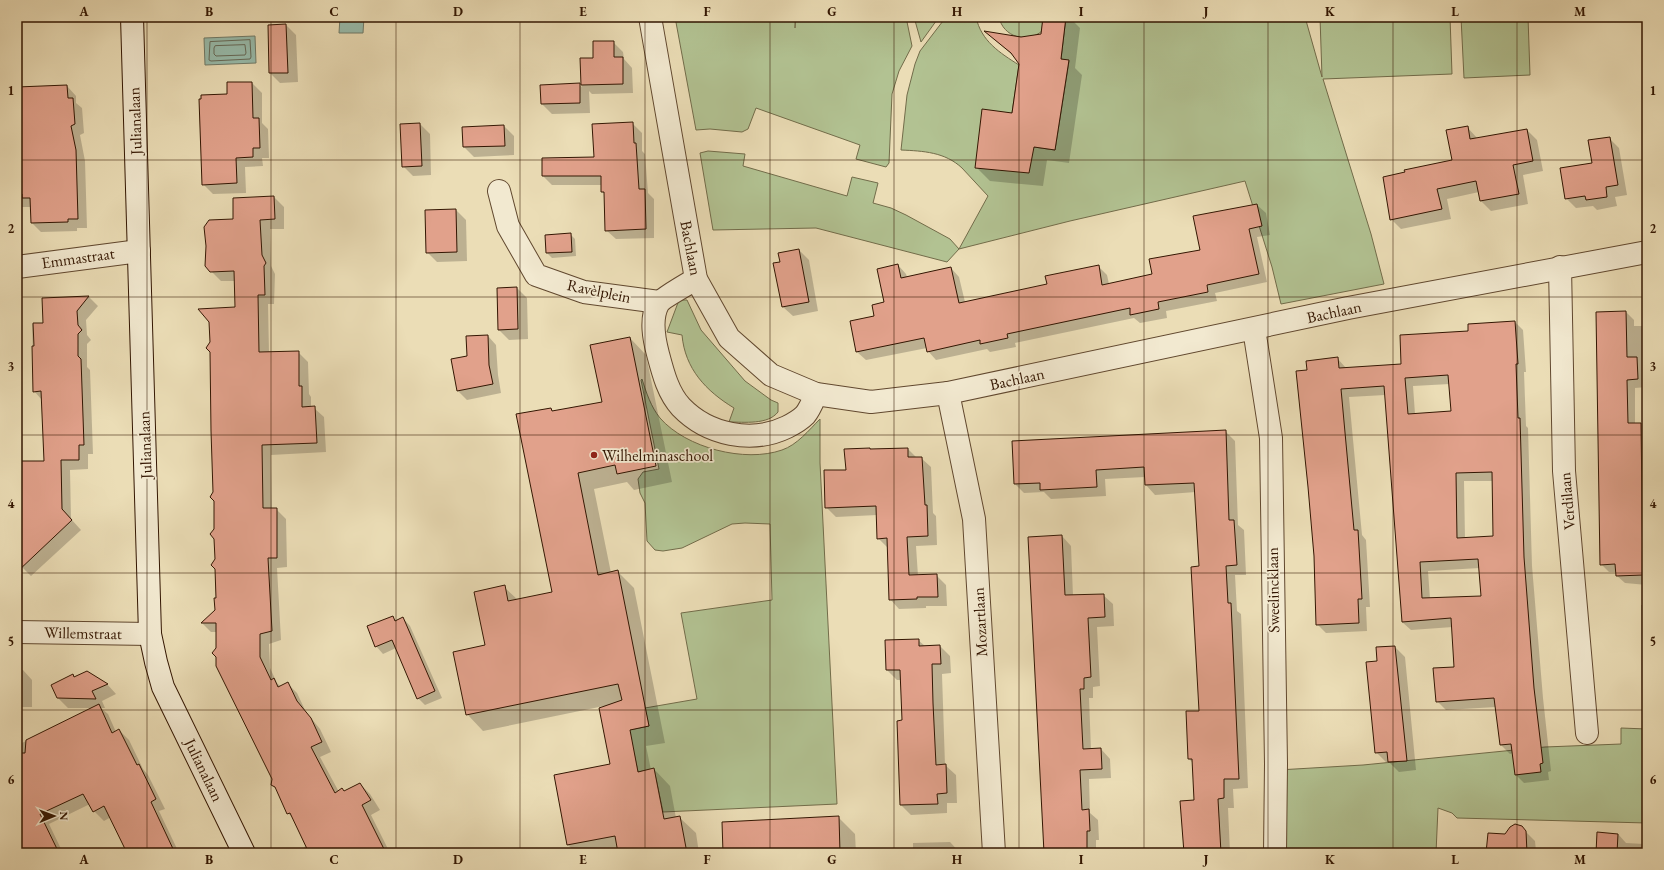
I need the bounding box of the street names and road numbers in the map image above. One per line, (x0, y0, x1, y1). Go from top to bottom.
street label: Julianalaan (123, 86, 147, 157)
street label: Bachlaan (675, 219, 707, 278)
street label: Emmastraat (40, 242, 116, 274)
street label: Ravèlplein (565, 274, 633, 308)
street label: Bachlaan (1305, 296, 1364, 328)
street label: Bachlaan (988, 363, 1047, 395)
street label: Julianalaan (133, 410, 157, 481)
street label: Verdilaan (1554, 471, 1580, 531)
street label: Sweelincklaan (1262, 546, 1284, 633)
street label: Mozartlaan (968, 586, 992, 657)
street label: Willemstraat (44, 622, 122, 644)
street label: Julianalaan (179, 733, 229, 806)

